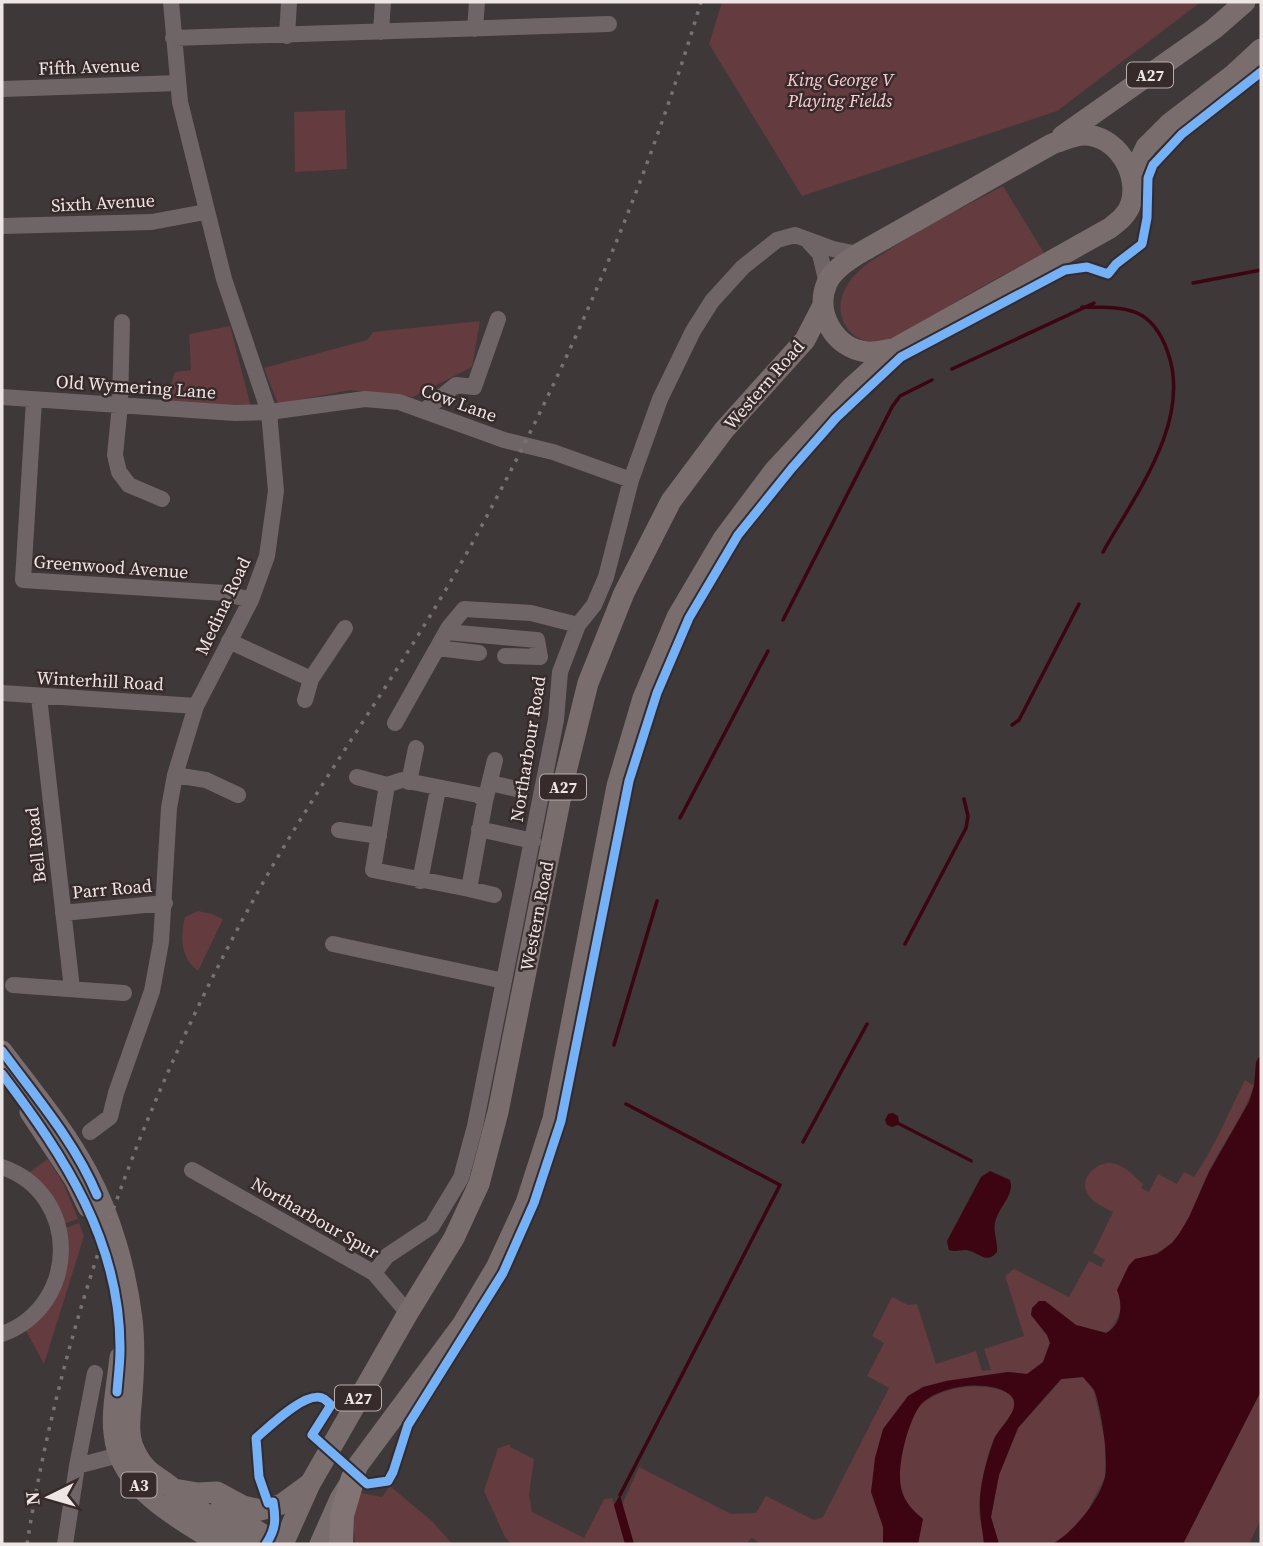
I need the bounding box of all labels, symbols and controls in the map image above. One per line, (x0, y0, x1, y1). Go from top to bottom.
street label: Fifth Avenue (38, 52, 140, 81)
road number: A27 (1127, 62, 1173, 88)
park label: King George V Playing Fields (786, 67, 895, 113)
street label: Sixth Avenue (50, 187, 156, 218)
street label: Western Road (718, 334, 810, 435)
street label: Old Wymering Lane (55, 368, 217, 405)
street label: Cow Lane (418, 377, 501, 428)
street label: Greenwood Avenue (33, 549, 189, 584)
street label: Medina Road (189, 553, 256, 659)
street label: Winterhill Road (36, 665, 164, 696)
street label: Northarbour Road (504, 674, 551, 824)
road number: A27 (540, 774, 586, 800)
street label: Bell Road (19, 806, 52, 884)
street label: Western Road (514, 859, 559, 973)
street label: Parr Road (71, 873, 153, 904)
street label: Northarbour Spur (247, 1171, 384, 1265)
road number: A27 (335, 1386, 381, 1410)
north arrow (14, 1462, 84, 1532)
road number: A3 (122, 1472, 156, 1498)
text: N (18, 1490, 46, 1507)

